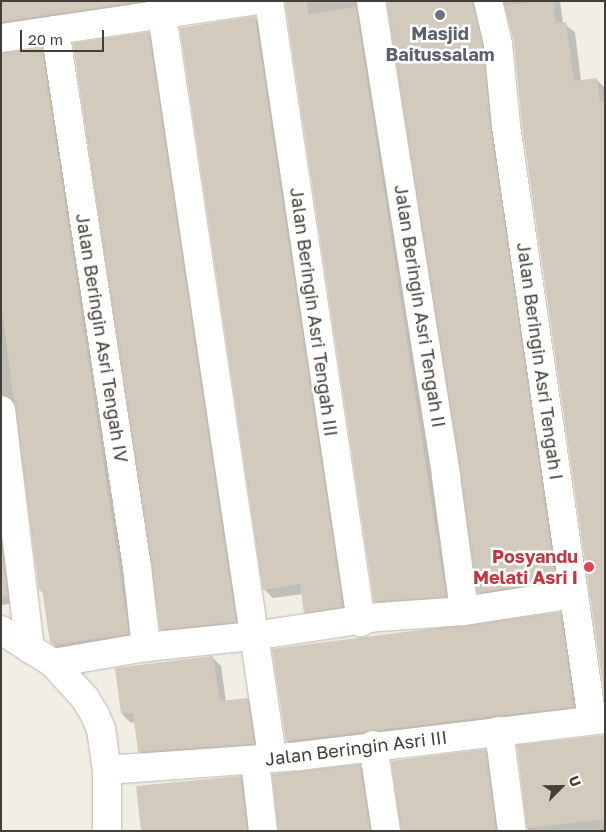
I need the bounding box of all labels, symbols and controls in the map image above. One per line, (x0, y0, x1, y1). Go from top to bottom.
marker: Masjid Baitussalam (434, 9, 446, 21)
scale bar (22, 20, 106, 52)
place label: Masjid Baitussalam (386, 23, 494, 66)
text: 20 m (28, 30, 63, 48)
street label: Jalan Beringin Asri Tengah II (390, 183, 450, 429)
street label: Jalan Beringin Asri Tengah III (286, 186, 342, 438)
street label: Jalan Beringin Asri Tengah IV (72, 212, 132, 464)
street label: Jalan Beringin Asri Tengah I (513, 241, 567, 481)
place label: Posyandu Melati Asri I (473, 546, 578, 588)
marker: Posyandu Melati Asri I (582, 560, 596, 574)
street label: Jalan Beringin Asri III (264, 726, 448, 770)
north arrow (536, 762, 586, 812)
text: U (565, 773, 585, 789)

